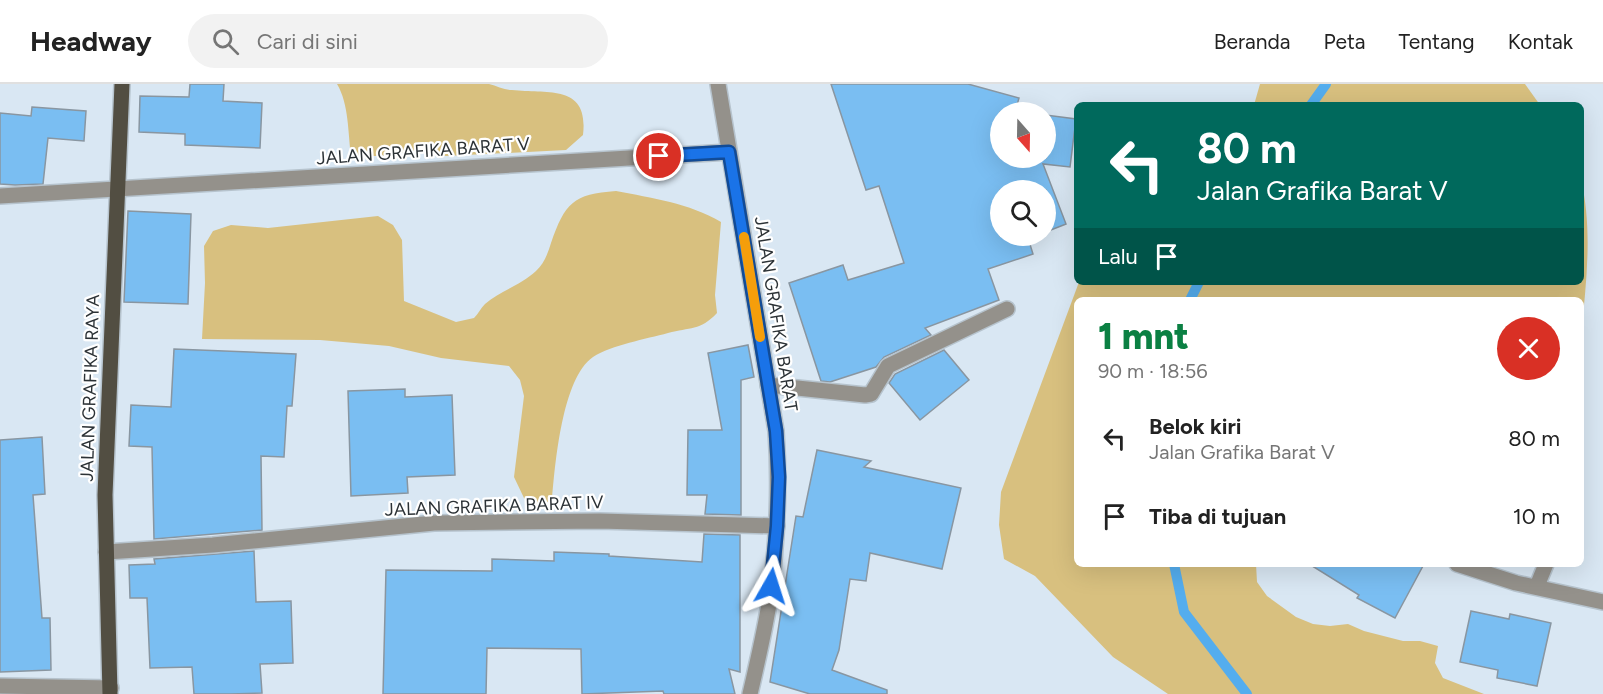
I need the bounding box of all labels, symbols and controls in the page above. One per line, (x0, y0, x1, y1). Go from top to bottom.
search box (188, 14, 608, 68)
text: Headway (30, 24, 152, 58)
icon: search (209, 25, 242, 58)
text: Cari di sini (257, 28, 358, 55)
text: Beranda (1214, 29, 1291, 54)
text: Peta (1324, 29, 1366, 54)
text: Tentang (1399, 29, 1475, 54)
text: Kontak (1508, 29, 1573, 54)
north arrow (990, 102, 1056, 168)
map controls (990, 102, 1056, 246)
text: 80 m (1197, 123, 1297, 174)
icon: left (1098, 126, 1176, 204)
pin (633, 130, 684, 181)
street label: JALAN GRAFIKA BARAT V (315, 133, 531, 169)
icon: arrive (642, 139, 675, 172)
text: Jalan Grafika Barat V (1197, 174, 1448, 207)
button: search (990, 180, 1056, 246)
street label: JALAN GRAFIKA BARAT (750, 215, 802, 413)
icon: arrive (1150, 240, 1183, 273)
text: Lalu (1098, 243, 1138, 270)
street label: JALAN GRAFIKA RAYA (76, 294, 104, 482)
text: 1 mnt (1098, 315, 1189, 358)
button: close (1497, 317, 1560, 380)
text: 90 m · 18:56 (1098, 359, 1207, 383)
text: Belok kiri (1149, 413, 1242, 440)
icon: left (1098, 422, 1131, 455)
text: 80 m (1508, 425, 1560, 452)
text: Jalan Grafika Barat V (1149, 440, 1335, 464)
street label: JALAN GRAFIKA BARAT IV (384, 491, 604, 521)
icon: arrive (1098, 500, 1131, 533)
text: Tiba di tujuan (1149, 503, 1286, 530)
text: 10 m (1513, 503, 1560, 530)
position arrow (739, 554, 803, 618)

